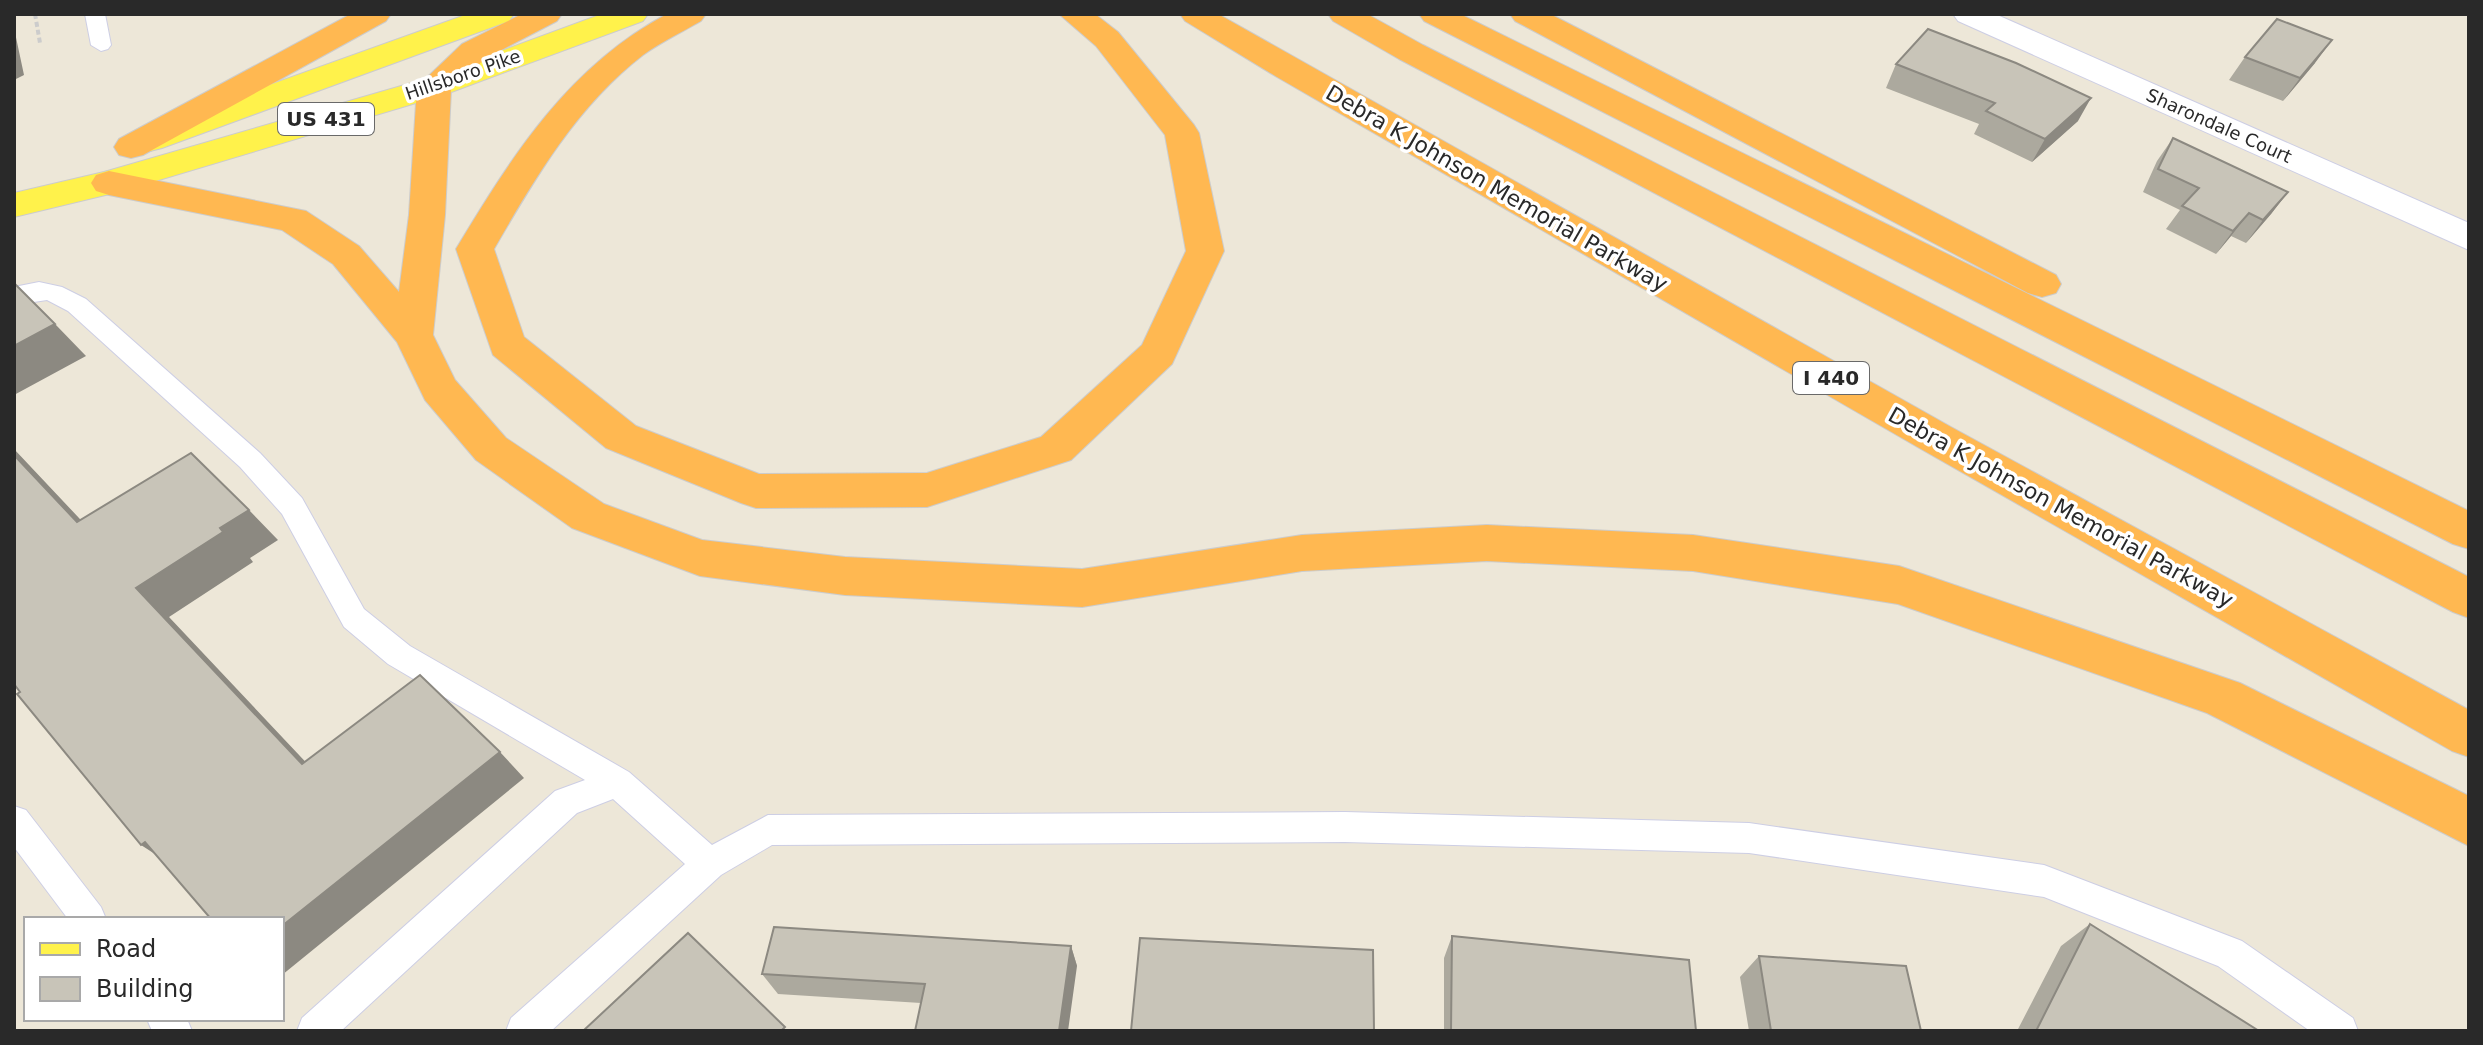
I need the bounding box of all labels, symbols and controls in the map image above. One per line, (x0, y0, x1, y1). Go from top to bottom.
street label: Hillsboro Pike (402, 45, 523, 104)
street label: Debra K Johnson Memorial Parkway (1322, 80, 1672, 297)
street label: Sharondale Court (2143, 84, 2295, 167)
road number: US 431 (278, 103, 374, 135)
road number: I 440 (1793, 362, 1869, 394)
street label: Debra K Johnson Memorial Parkway (1884, 402, 2237, 613)
legend (24, 917, 284, 1021)
text: Road (96, 935, 156, 963)
text: Building (96, 975, 193, 1003)

